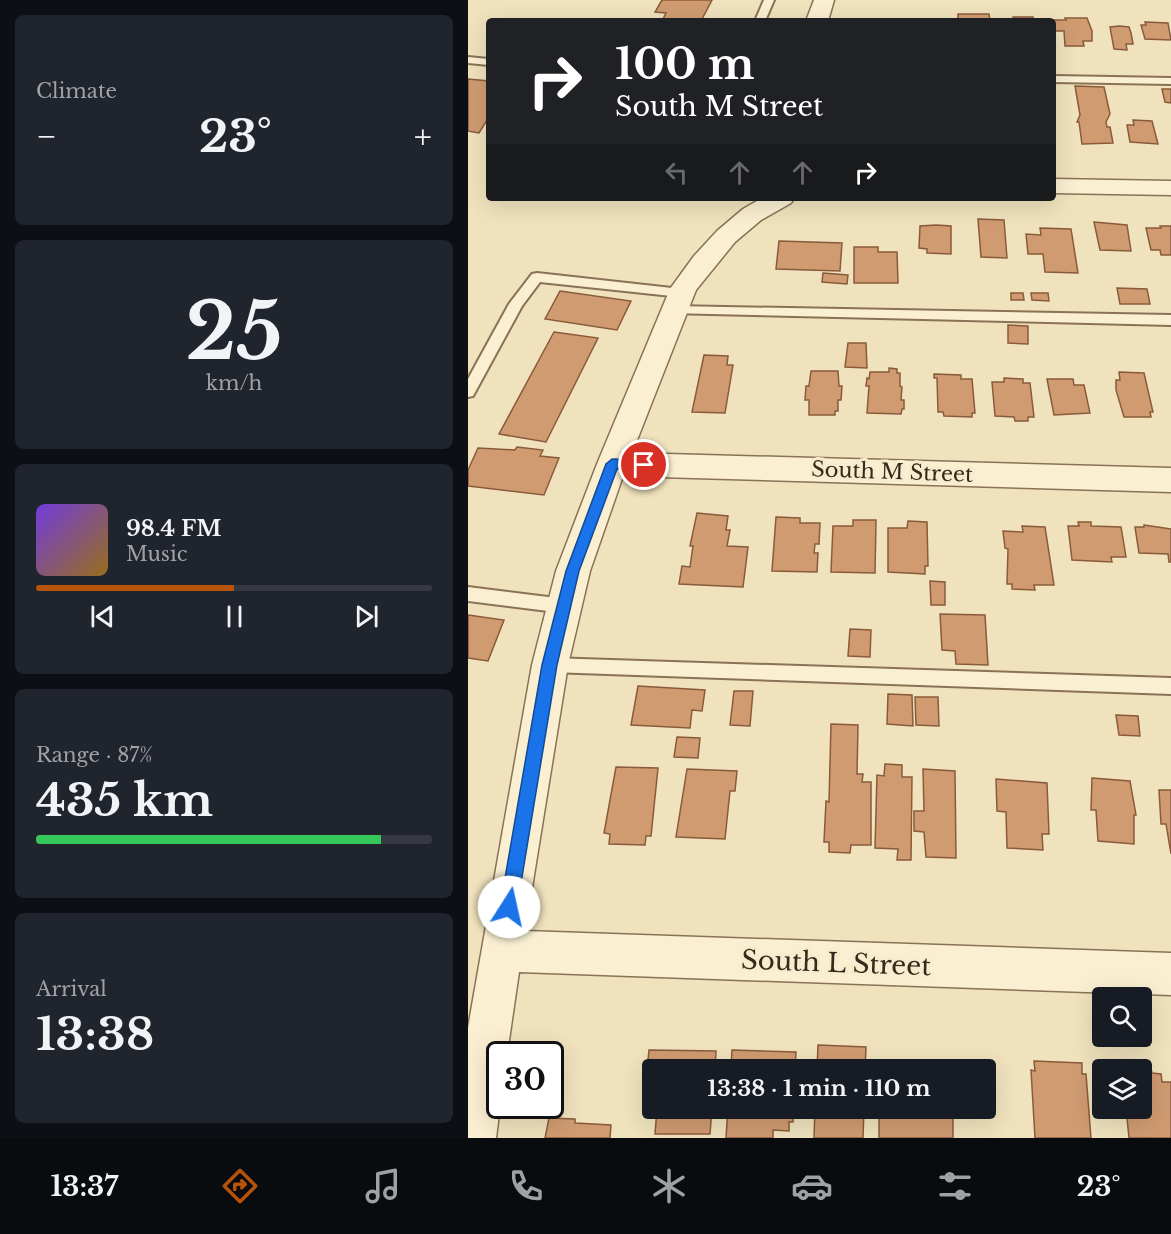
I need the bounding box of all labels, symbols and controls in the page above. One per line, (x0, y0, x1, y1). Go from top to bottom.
text: 100 m (615, 38, 754, 90)
icon: right (516, 42, 594, 120)
text: Climate (36, 79, 117, 103)
text: South M Street (615, 90, 823, 123)
text: 23° (199, 108, 272, 164)
text: − (36, 116, 57, 157)
text: + (414, 116, 432, 157)
icon: left (660, 156, 693, 189)
icon: ahead (723, 156, 756, 189)
icon: ahead (786, 156, 819, 189)
icon: right (849, 156, 882, 189)
text: 25 (185, 283, 283, 380)
text: km/h (206, 371, 262, 395)
pin (618, 439, 669, 490)
icon: arrive (627, 448, 660, 481)
street label: South M Street (811, 456, 973, 488)
text: 98.4 FM (126, 515, 221, 542)
text: Music (126, 542, 187, 566)
icon: previous (86, 600, 119, 633)
icon: pause (218, 600, 251, 633)
icon: next (350, 600, 383, 633)
text: Range · 87% (36, 743, 153, 767)
text: 435 km (36, 772, 213, 828)
position arrow (477, 875, 541, 939)
street label: South L Street (740, 944, 932, 982)
text: Arrival (36, 977, 107, 1001)
map controls (1092, 987, 1152, 1119)
button: search (1092, 987, 1152, 1047)
text: 13:38 (36, 1006, 154, 1062)
speed limit sign: 30 (486, 1041, 564, 1119)
button: layers (1092, 1059, 1152, 1119)
text: 13:38 · 1 min · 110 m (707, 1075, 931, 1102)
icon: directions (219, 1165, 261, 1207)
icon: music (362, 1165, 404, 1207)
icon: phone (505, 1165, 547, 1207)
icon: climate (648, 1165, 690, 1207)
icon: car (791, 1165, 833, 1207)
icon: filters (934, 1165, 976, 1207)
text: 13:37 (50, 1170, 118, 1203)
text: 23° (1077, 1170, 1120, 1203)

